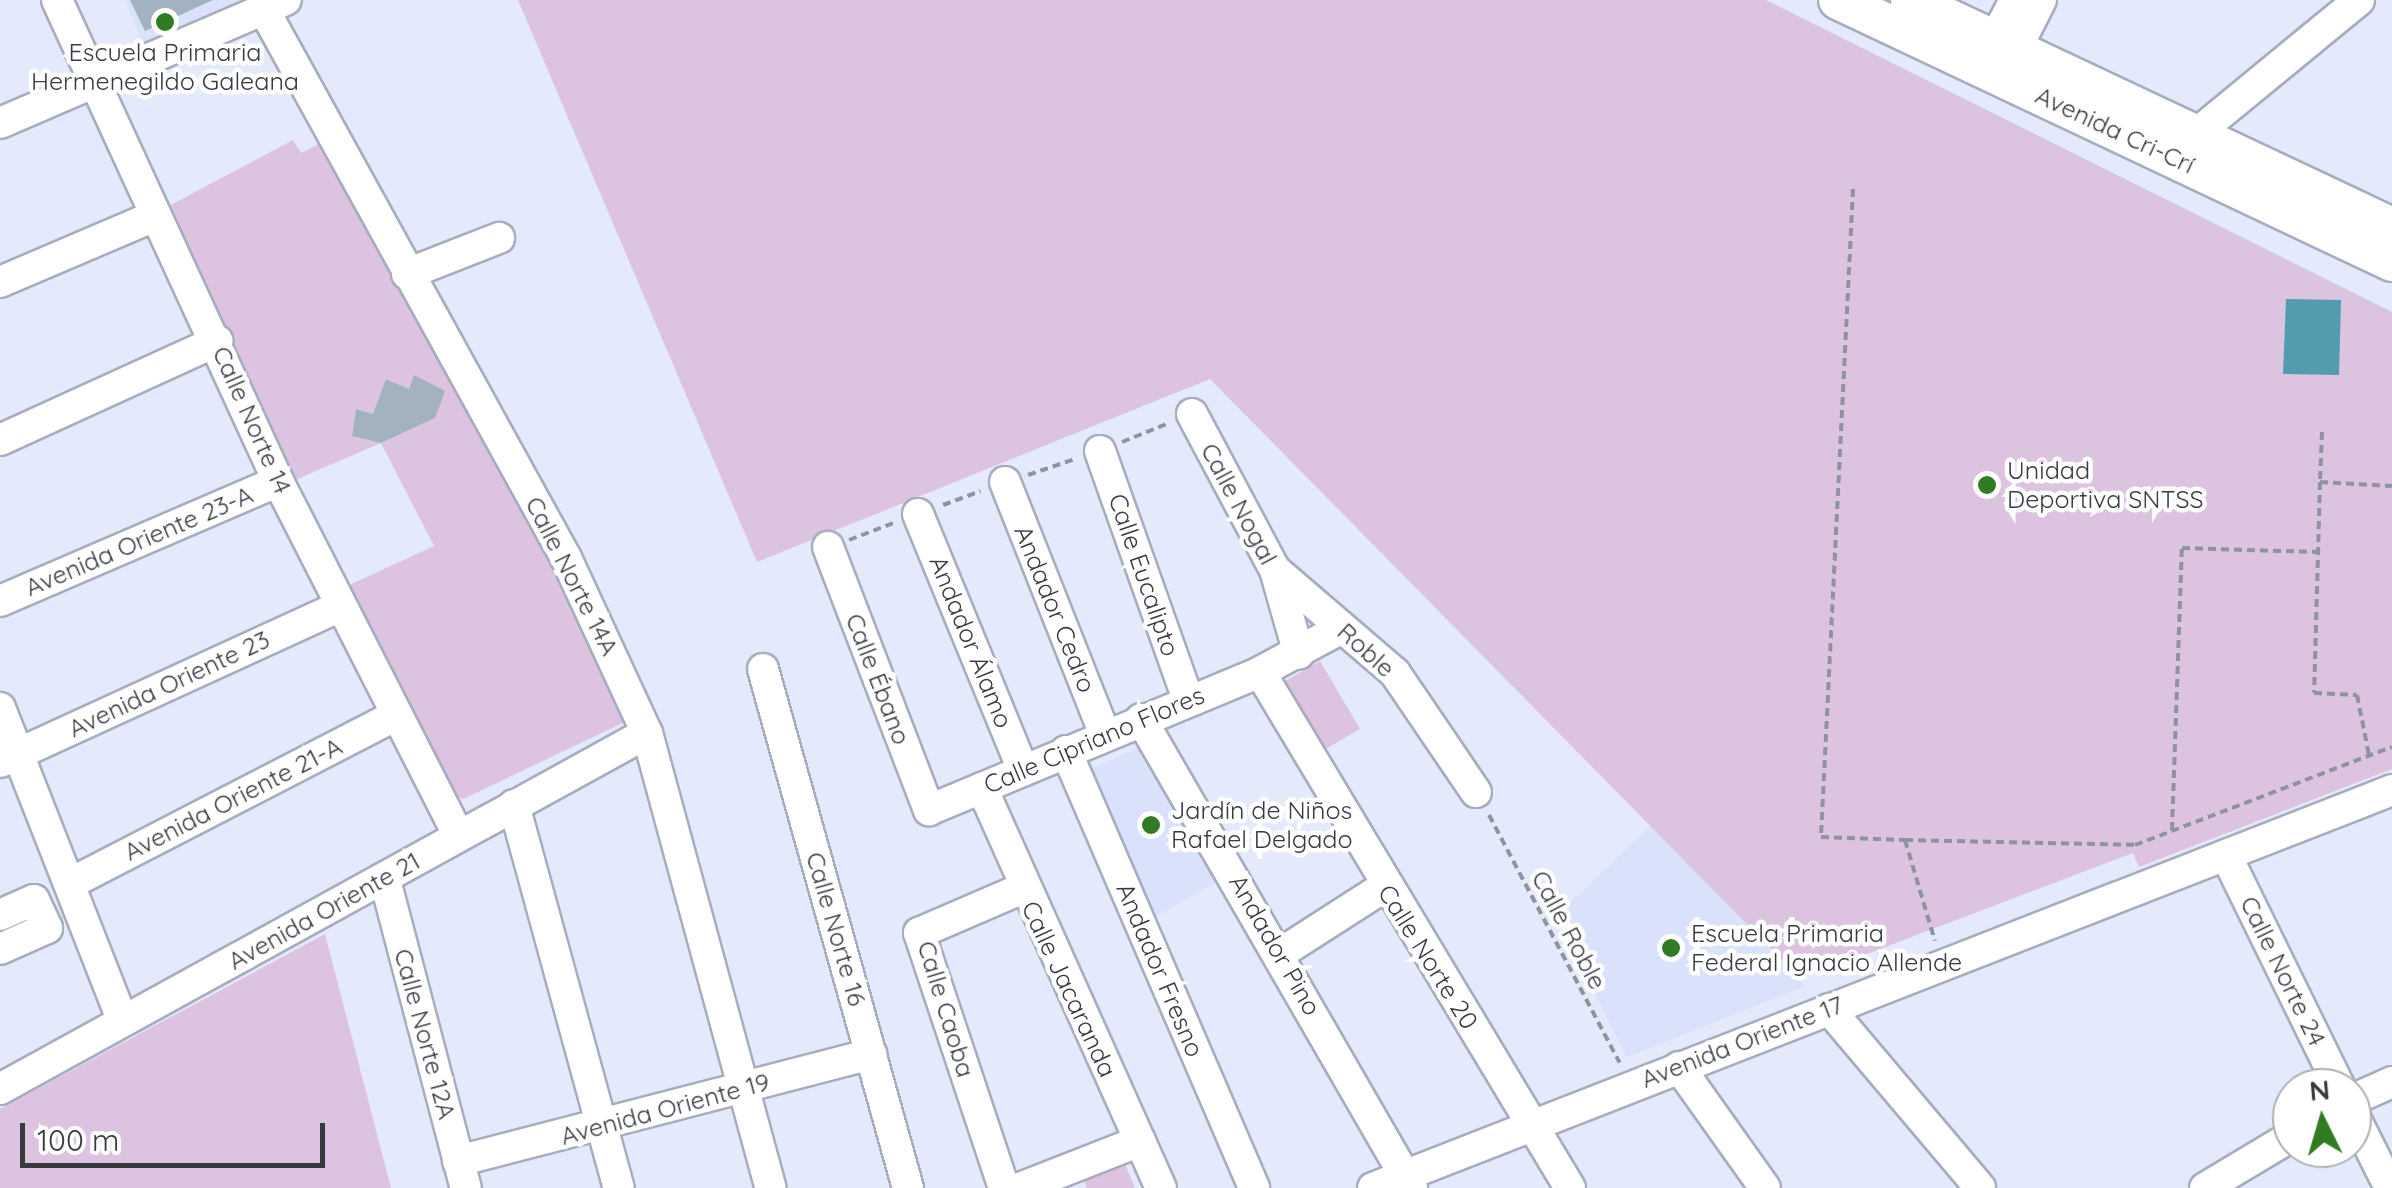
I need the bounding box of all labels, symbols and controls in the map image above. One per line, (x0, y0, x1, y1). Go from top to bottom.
marker: Escuela Primaria Hermenegildo Galeana (154, 11, 176, 33)
place label: Escuela Primaria Hermenegildo Galeana (31, 38, 299, 97)
street label: Avenida Cri-Crí (2031, 80, 2199, 180)
street label: Calle Norte 14 (206, 342, 298, 498)
street label: Calle Nogal (1194, 438, 1284, 570)
place label: Unidad Deportiva SNTSS (2007, 456, 2204, 515)
marker: Unidad Deportiva SNTSS (1976, 474, 1998, 496)
street label: Avenida Oriente 23-A (21, 479, 257, 603)
street label: Calle Eucalipto (1102, 490, 1186, 660)
street label: Calle Norte 14A (519, 492, 625, 660)
street label: Andador Cedro (1008, 521, 1102, 697)
street label: Andador Álamo (923, 552, 1019, 732)
street label: Calle Ébano (839, 609, 917, 749)
street label: Roble (1331, 617, 1401, 683)
street label: Avenida Oriente 23 (64, 624, 274, 744)
street label: Calle Cipriano Flores (979, 680, 1209, 800)
street label: Avenida Oriente 21-A (119, 731, 347, 867)
place label: Jardín de Niños Rafael Delgado (1171, 796, 1353, 855)
marker: Jardín de Niños Rafael Delgado (1140, 814, 1162, 836)
street label: Avenida Oriente 21 (223, 846, 425, 976)
street label: Calle Norte 16 (800, 849, 872, 1009)
street label: Calle Roble (1525, 865, 1613, 995)
street label: Andador Pino (1223, 869, 1327, 1021)
street label: Andador Fresno (1110, 879, 1210, 1061)
street label: Calle Norte 20 (1372, 879, 1484, 1035)
street label: Calle Norte 24 (2234, 891, 2332, 1051)
street label: Calle Jacaranda (1015, 896, 1123, 1082)
place label: Escuela Primaria Federal Ignacio Allende (1691, 919, 1962, 978)
street label: Calle Caoba (911, 937, 981, 1081)
marker: Escuela Primaria Federal Ignacio Allende (1660, 937, 1682, 959)
street label: Calle Norte 12A (388, 946, 462, 1122)
street label: Avenida Oriente 17 (1637, 990, 1847, 1094)
street label: Avenida Oriente 19 (557, 1067, 773, 1151)
north arrow (2272, 1068, 2372, 1168)
text: N (2308, 1071, 2331, 1108)
scale bar (25, 1103, 330, 1165)
text: 100 m (37, 1121, 119, 1159)

